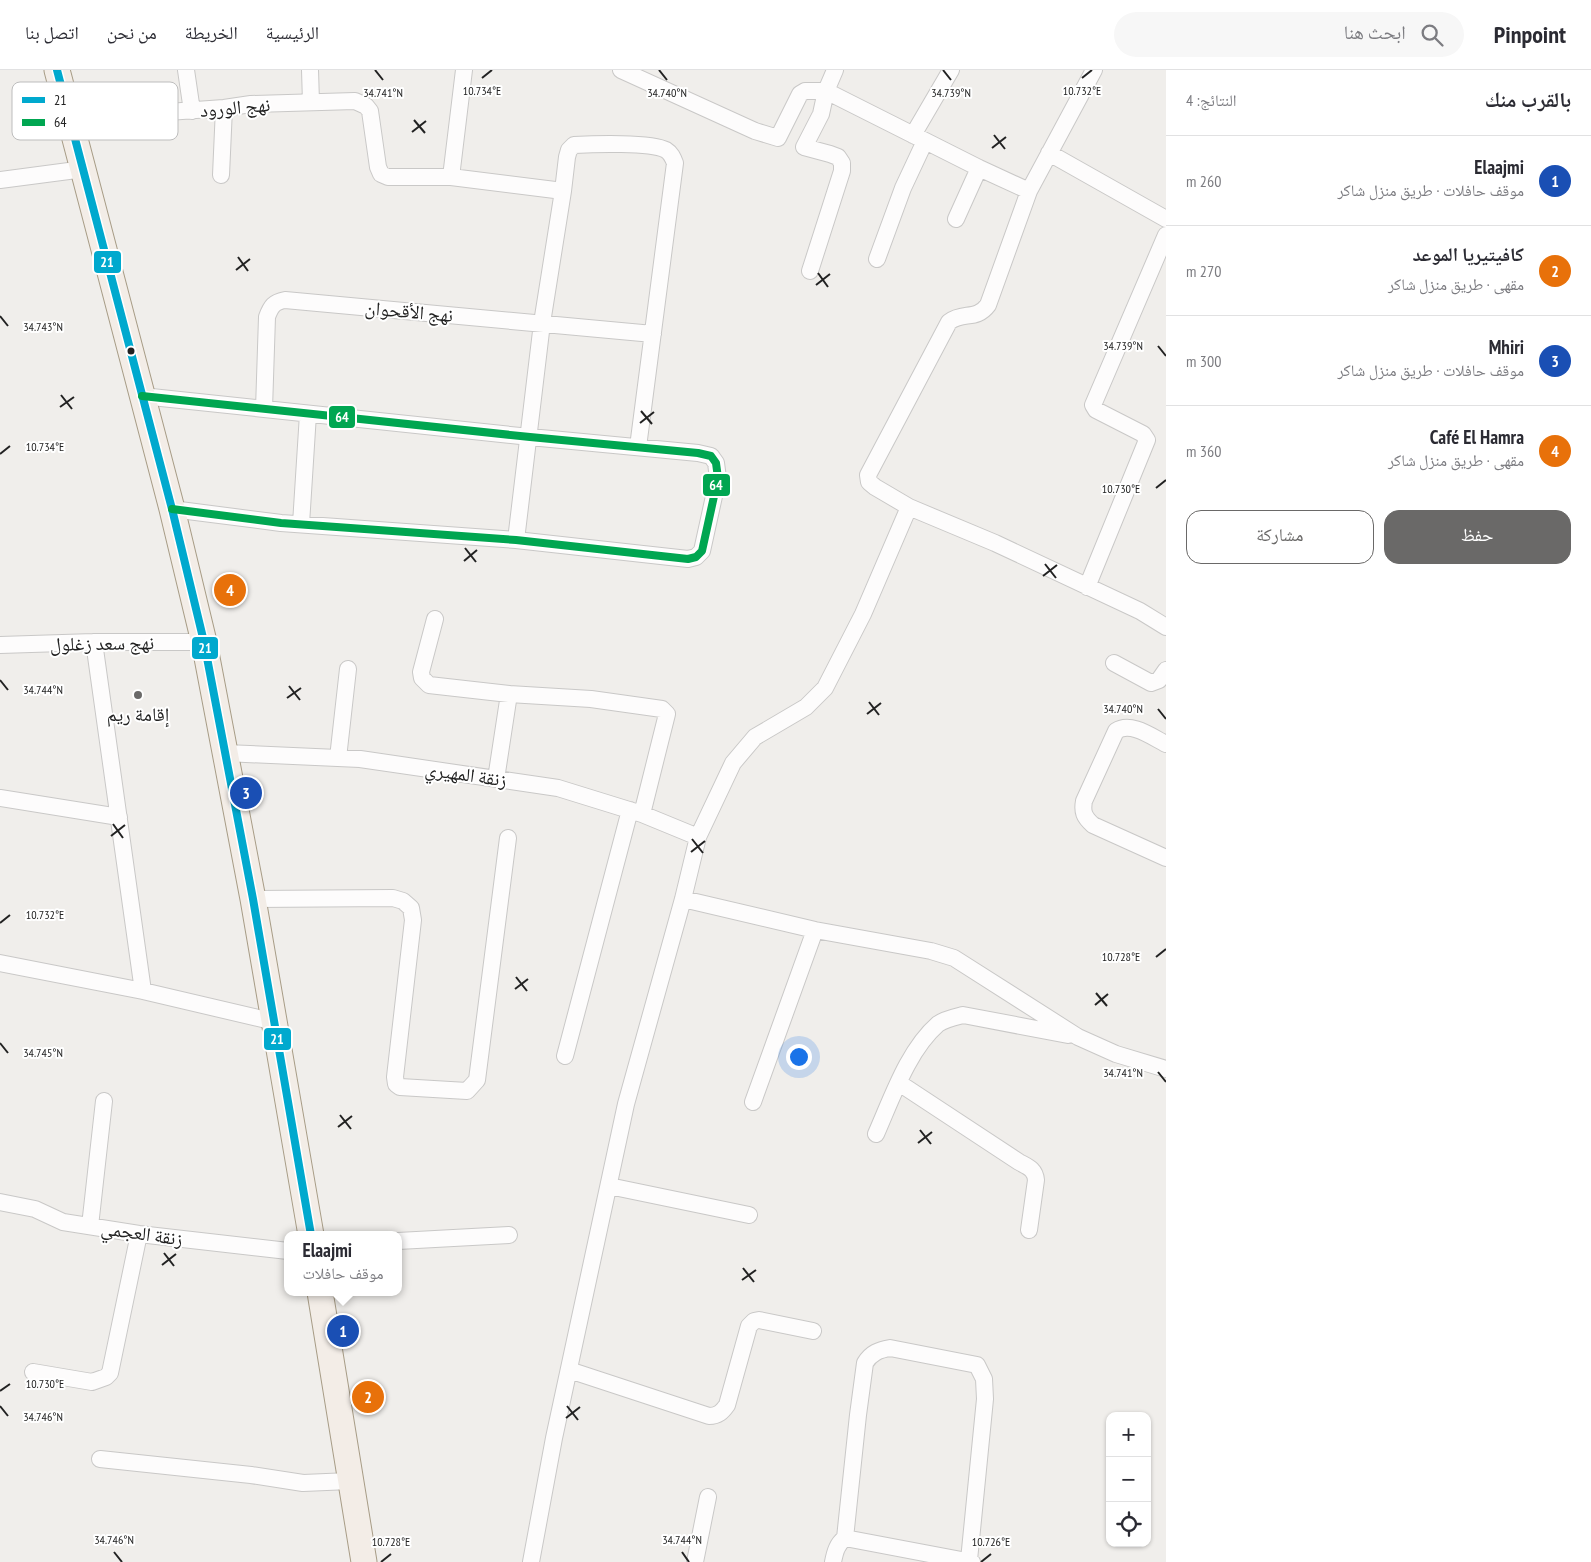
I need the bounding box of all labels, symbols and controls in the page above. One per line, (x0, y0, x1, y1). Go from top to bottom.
search box (1114, 12, 1464, 57)
text: Pinpoint (1494, 19, 1566, 50)
text: ابحث هنا (1344, 20, 1406, 44)
text: اتصل بنا (25, 21, 79, 44)
text: من نحن (107, 21, 157, 44)
text: الخريطة (185, 21, 238, 44)
text: الرئيسية (266, 21, 319, 44)
icon: search (1418, 21, 1446, 49)
legend (12, 82, 178, 140)
text: 10.734°E (463, 83, 501, 98)
text: 10.732°E (1063, 83, 1101, 98)
text: 34.741°N (363, 85, 403, 100)
text: 34.740°N (647, 85, 687, 100)
text: 34.739°N (931, 85, 971, 100)
text: بالقرب منك (1485, 86, 1571, 113)
text: النتائج: 4 (1186, 90, 1237, 110)
text: 21 (54, 91, 67, 109)
street label: نهج الورود (199, 92, 271, 123)
text: 64 (54, 113, 67, 131)
text: Elaajmi (1474, 155, 1524, 179)
text: 260 m (1186, 171, 1221, 191)
text: 1 (1551, 171, 1559, 191)
text: موقف حافلات · طريق منزل شاكر (1338, 180, 1524, 200)
text: كافيتيريا الموعد (1412, 242, 1524, 266)
line badge: 21 (93, 250, 122, 274)
text: 21 (100, 253, 114, 271)
text: 270 m (1186, 261, 1221, 281)
text: 2 (1551, 261, 1559, 281)
text: مقهى · طريق منزل شاكر (1388, 274, 1524, 294)
street label: نهج الأقحوان (364, 295, 454, 328)
text: 34.743°N (23, 319, 63, 334)
text: Mhiri (1489, 335, 1524, 359)
text: 34.739°N (1103, 338, 1143, 353)
unlabelled marker (126, 346, 136, 356)
text: 300 m (1186, 351, 1221, 371)
text: 3 (1551, 351, 1559, 371)
text: موقف حافلات · طريق منزل شاكر (1338, 360, 1524, 380)
line badge: 64 (328, 405, 356, 429)
text: 64 (335, 408, 349, 426)
text: Café El Hamra (1430, 425, 1524, 449)
text: 10.734°E (26, 439, 64, 454)
text: 360 m (1186, 441, 1221, 461)
text: 4 (1551, 441, 1559, 461)
text: مقهى · طريق منزل شاكر (1388, 450, 1524, 470)
line badge: 64 (702, 473, 731, 497)
text: 64 (709, 476, 723, 494)
text: 10.730°E (1102, 481, 1140, 496)
button: مشاركة (1186, 510, 1374, 564)
button: حفظ (1384, 510, 1571, 564)
pin: 4 (214, 571, 246, 609)
street label: نهج سعد زغلول (50, 630, 154, 657)
line badge: 21 (191, 636, 219, 660)
text: 21 (198, 639, 212, 657)
text: 34.744°N (23, 682, 63, 697)
marker: إقامة ريم (132, 689, 144, 701)
text: 34.740°N (1103, 701, 1143, 716)
place label: إقامة ريم (107, 702, 169, 728)
street label: زنقة المهيري (423, 756, 508, 795)
pin: 3 (230, 774, 262, 812)
text: 10.732°E (26, 907, 64, 922)
text: 10.728°E (1102, 949, 1140, 964)
line badge: 21 (263, 1027, 292, 1051)
text: 21 (270, 1030, 284, 1048)
your location (786, 1044, 812, 1070)
text: 34.745°N (23, 1045, 63, 1060)
text: 34.741°N (1103, 1065, 1143, 1080)
street label: زنقة العجمي (99, 1215, 185, 1254)
popup (284, 1231, 402, 1296)
text: Elaajmi (302, 1238, 352, 1262)
text: موقف حافلات (302, 1263, 384, 1283)
pin: 1 (327, 1312, 359, 1350)
text: 10.730°E (26, 1376, 64, 1391)
pin: 2 (352, 1378, 384, 1416)
text: 34.746°N (23, 1409, 63, 1424)
map controls (1106, 1412, 1151, 1547)
button: + (1106, 1412, 1151, 1457)
button: − (1106, 1457, 1151, 1502)
button: locate (1106, 1502, 1151, 1547)
text: 34.746°N (94, 1532, 134, 1547)
text: 34.744°N (662, 1532, 702, 1547)
text: 10.728°E (372, 1534, 410, 1549)
text: 10.726°E (972, 1534, 1010, 1549)

